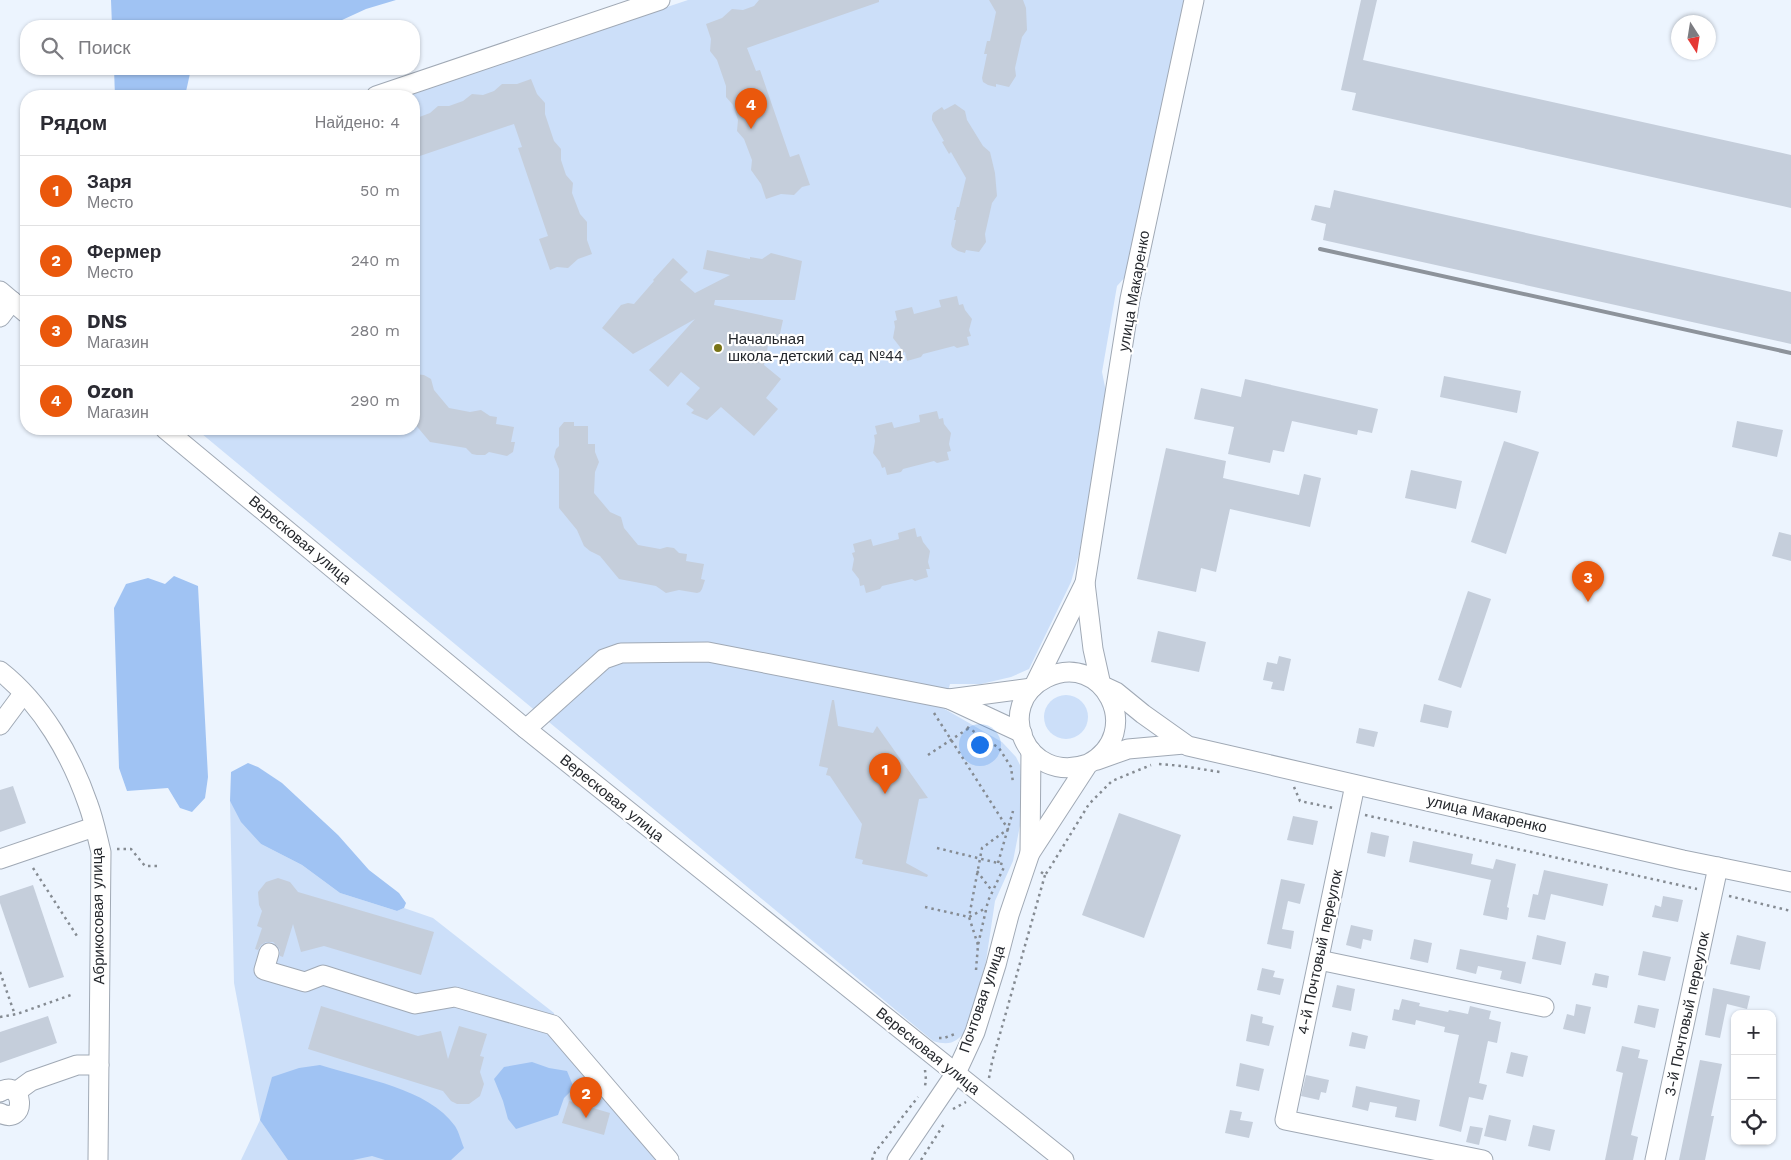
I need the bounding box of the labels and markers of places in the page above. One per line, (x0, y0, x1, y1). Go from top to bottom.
pin: 4 (735, 88, 767, 129)
place label: Начальная школа-детский сад №44 (728, 330, 903, 365)
marker: Начальная школа-детский сад №44 (712, 342, 724, 354)
pin: 3 (1572, 561, 1604, 602)
pin: 1 (869, 753, 901, 794)
pin: 2 (570, 1077, 602, 1118)

